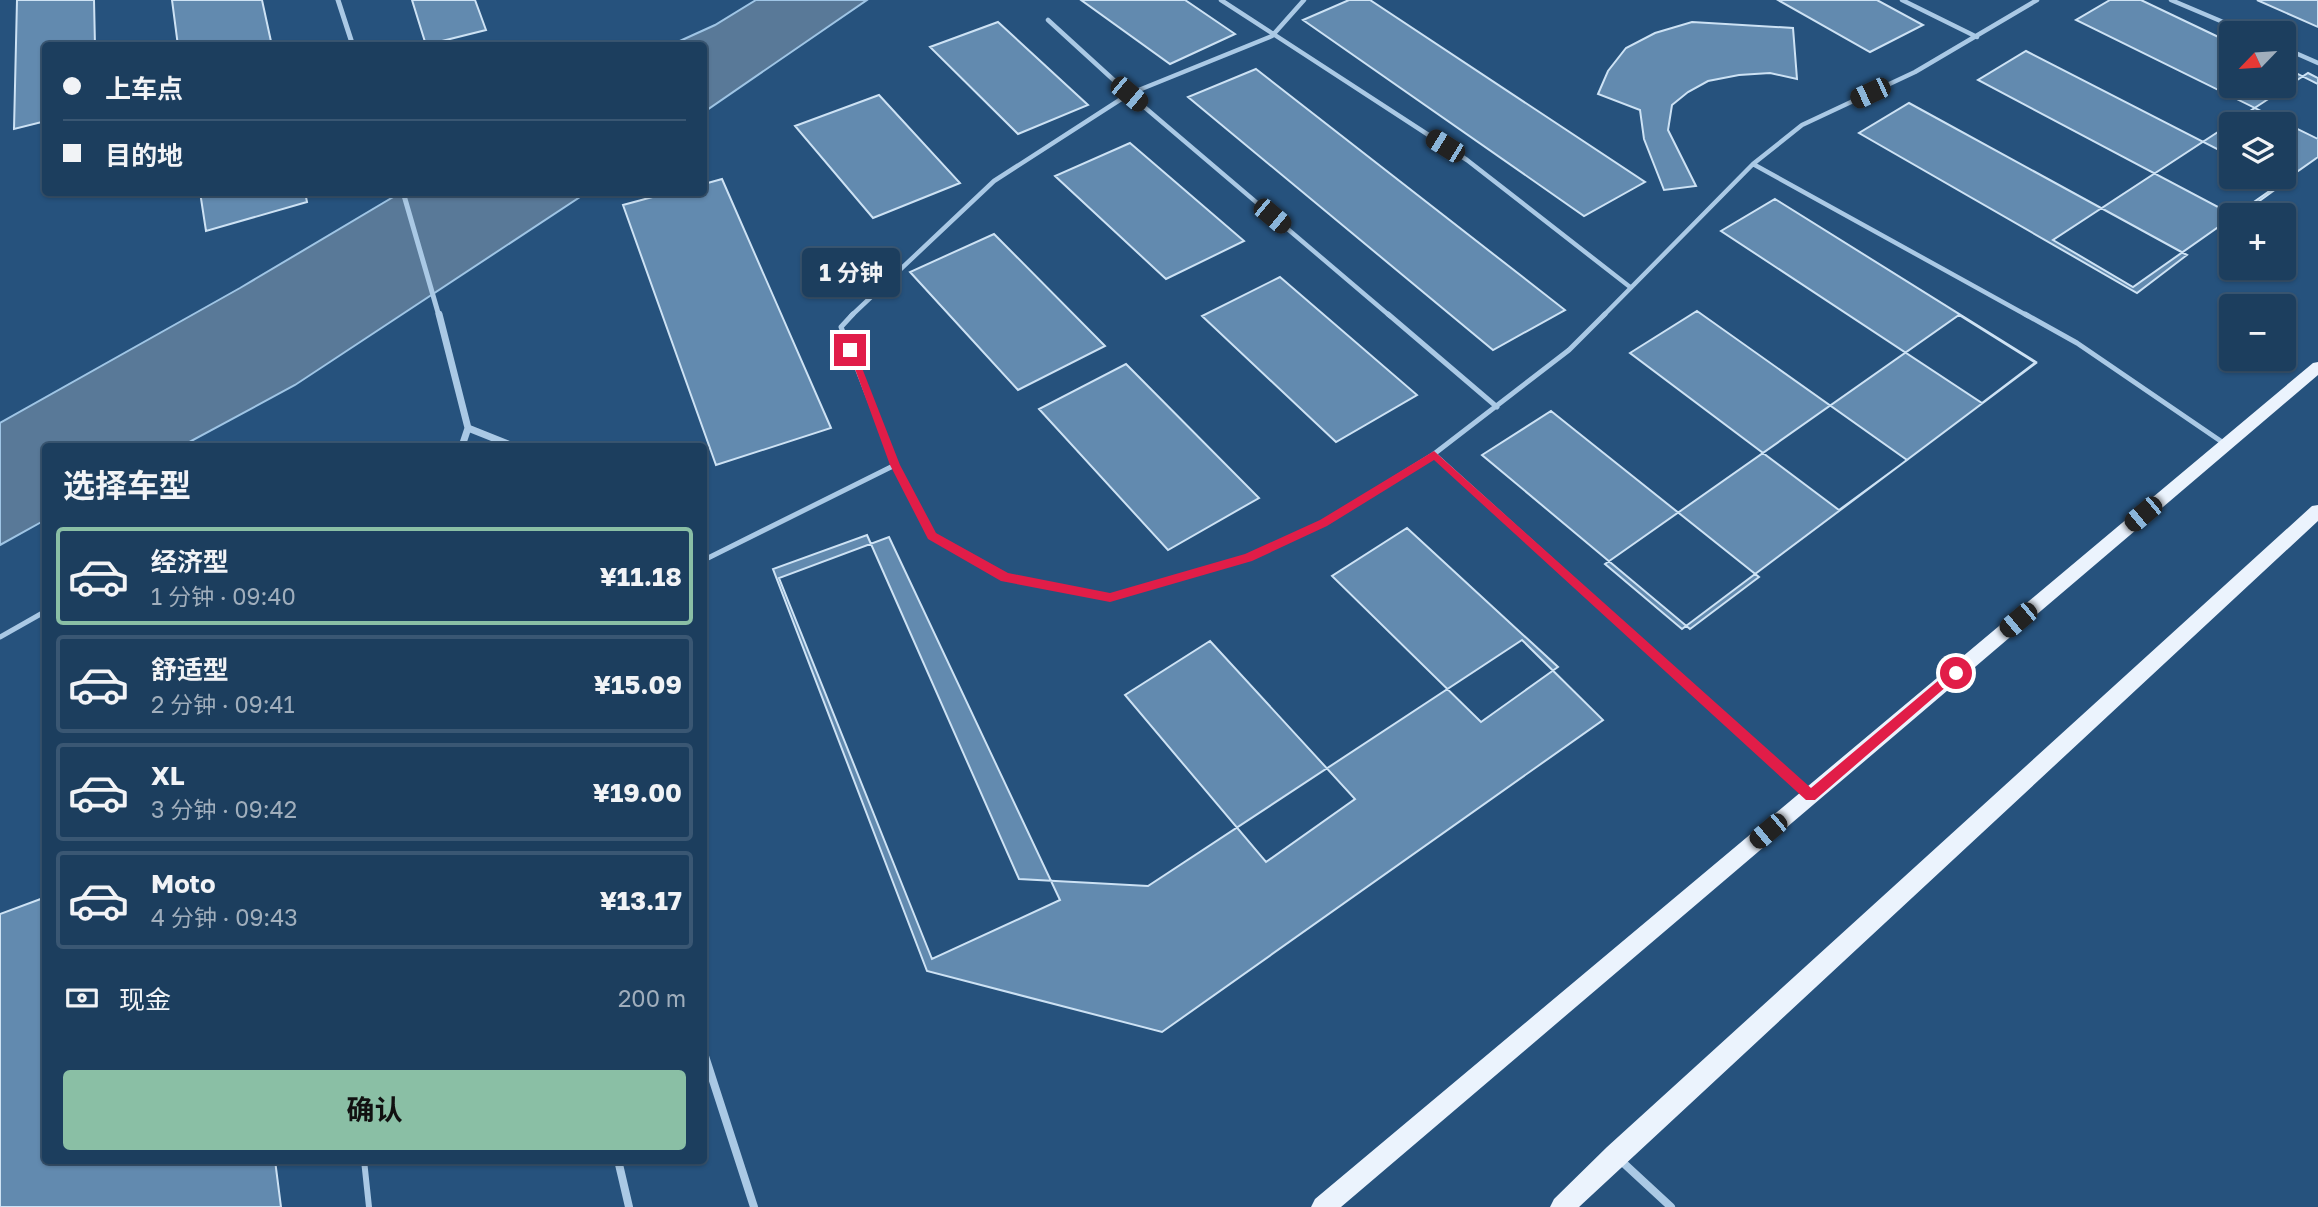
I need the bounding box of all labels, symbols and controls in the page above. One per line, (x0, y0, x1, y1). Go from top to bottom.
north arrow (2219, 21, 2296, 98)
map controls (2219, 21, 2296, 371)
car (1107, 72, 1152, 116)
text: 上车点 (105, 73, 183, 104)
car (1847, 75, 1894, 111)
button: layers (2219, 112, 2296, 189)
car (1422, 126, 1469, 166)
text: 目的地 (105, 140, 183, 171)
car (1250, 194, 1295, 238)
button: + (2219, 203, 2296, 280)
callout: 1 分钟 (801, 248, 899, 298)
text: 1 分钟 (819, 258, 883, 286)
button: − (2219, 294, 2296, 371)
route end (834, 334, 866, 366)
text: 选择车型 (63, 466, 191, 504)
car (2121, 492, 2166, 536)
icon: car (67, 545, 130, 608)
text: 经济型 (151, 546, 229, 577)
text: ¥11.18 (600, 561, 682, 592)
text: 1 分钟 · 09:40 (151, 582, 296, 610)
car (1996, 598, 2041, 642)
icon: car (67, 653, 130, 716)
text: 舒适型 (151, 654, 229, 685)
route start (1940, 657, 1972, 689)
text: ¥15.09 (594, 669, 682, 700)
text: 2 分钟 · 09:41 (151, 690, 295, 718)
text: XL (151, 760, 185, 791)
icon: car (67, 761, 130, 824)
text: ¥19.00 (593, 777, 682, 808)
text: 3 分钟 · 09:42 (151, 795, 297, 823)
car (1746, 809, 1791, 853)
text: Moto (151, 868, 216, 899)
icon: car (67, 869, 130, 932)
text: ¥13.17 (600, 885, 682, 916)
text: 4 分钟 · 09:43 (151, 903, 298, 931)
icon: cash (63, 979, 101, 1017)
text: 现金 (119, 984, 171, 1015)
text: 200 m (618, 984, 686, 1012)
button: 确认 (63, 1070, 686, 1150)

